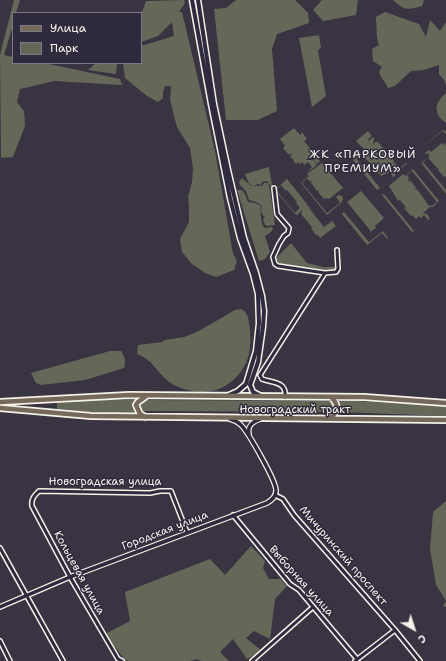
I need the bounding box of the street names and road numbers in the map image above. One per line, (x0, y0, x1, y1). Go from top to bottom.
street label: Новоградский тракт (239, 403, 351, 417)
street label: Новоградская улица (49, 475, 161, 489)
street label: Мичуринский проспект (296, 504, 390, 608)
street label: Городская улица (120, 509, 210, 553)
street label: Кольцевая улица (51, 529, 107, 617)
street label: Выборная улица (266, 543, 336, 619)

